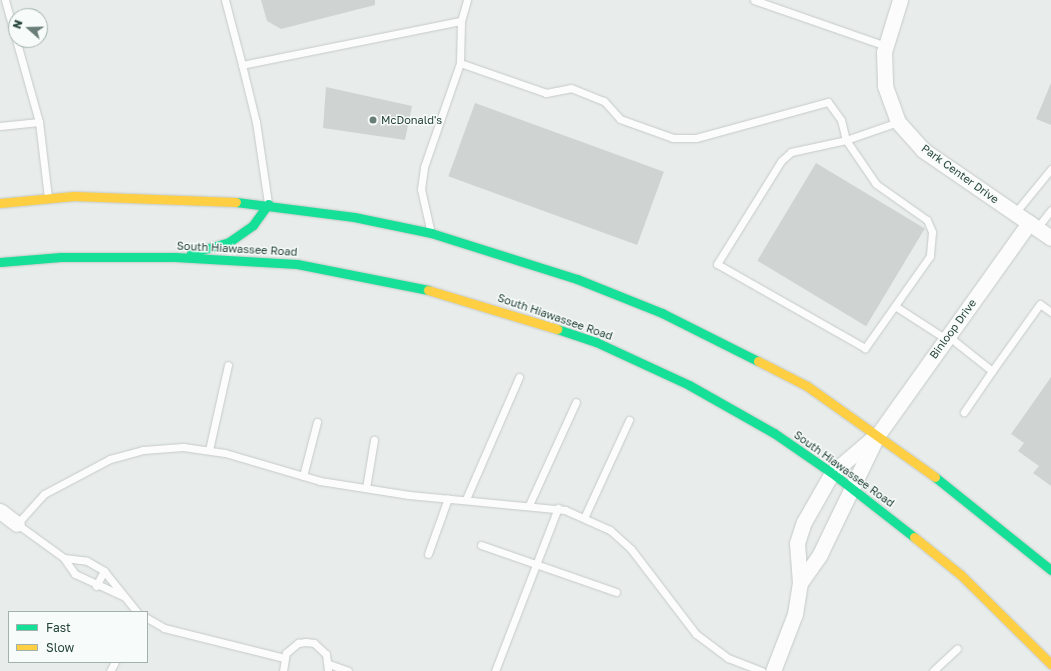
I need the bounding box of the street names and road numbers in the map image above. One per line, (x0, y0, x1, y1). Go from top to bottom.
street label: Park Center Drive (919, 142, 1001, 206)
street label: South Hiawassee Road (176, 239, 298, 259)
street label: South Hiawassee Road (496, 291, 614, 343)
street label: Binloop Drive (927, 297, 979, 361)
street label: South Hiawassee Road (791, 428, 897, 510)

